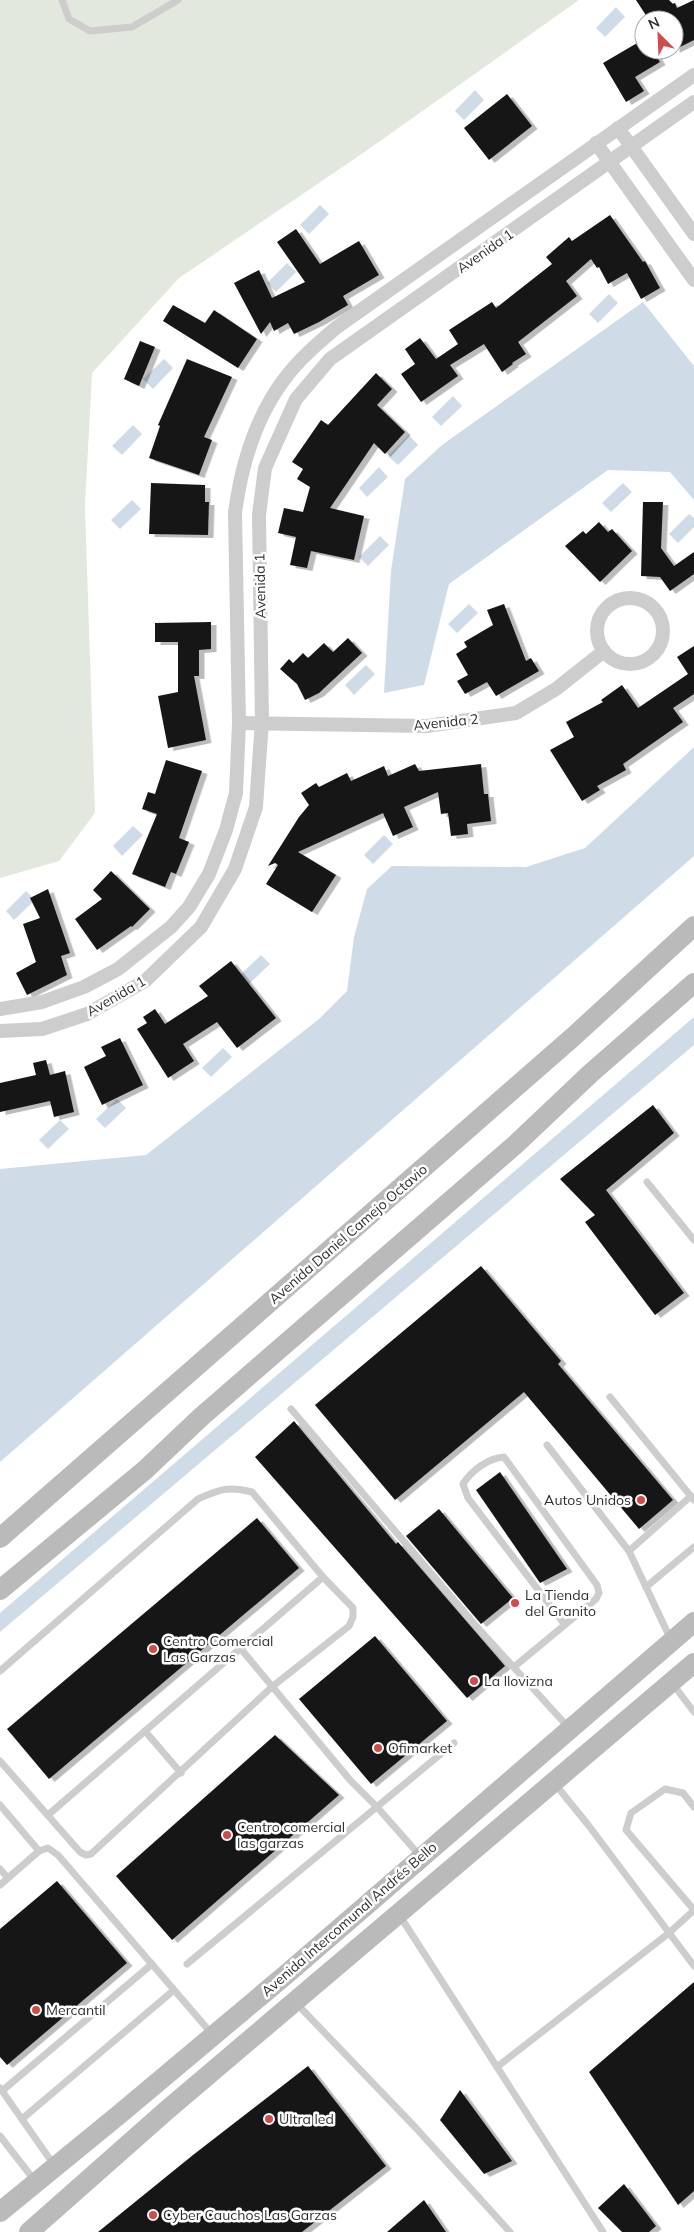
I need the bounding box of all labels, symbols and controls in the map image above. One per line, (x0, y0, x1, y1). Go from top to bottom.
north arrow (634, 10, 684, 60)
text: N (645, 13, 662, 33)
street label: Avenida 1 (453, 225, 517, 277)
street label: Avenida 1 (250, 553, 270, 619)
street label: Avenida 2 (413, 710, 479, 734)
street label: Avenida 1 (83, 972, 149, 1020)
street label: Avenida Daniel Camejo Octavio (265, 1160, 431, 1308)
place label: Autos Unidos (544, 1491, 631, 1509)
marker: Autos Unidos (635, 1494, 647, 1506)
place label: La Tienda del Granito (525, 1586, 596, 1620)
marker: La Tienda del Granito (509, 1597, 521, 1609)
place label: Centro Comercial Las Garzas (163, 1632, 273, 1666)
marker: Centro Comercial Las Garzas (147, 1643, 159, 1655)
place label: La llovizna (484, 1672, 553, 1690)
marker: La llovizna (468, 1675, 480, 1687)
place label: Ofimarket (388, 1739, 452, 1757)
marker: Ofimarket (372, 1742, 384, 1754)
place label: Centro comercial las garzas (237, 1818, 345, 1852)
marker: Centro comercial las garzas (221, 1829, 233, 1841)
street label: Avenida Intercomunal Andrés Bello (258, 1838, 440, 2000)
place label: Mercantil (46, 2001, 106, 2019)
marker: Mercantil (30, 2004, 42, 2016)
place label: Ultra led (279, 2110, 334, 2128)
marker: Ultra led (263, 2113, 275, 2125)
place label: Cyber Cauchos Las Garzas (163, 2206, 337, 2224)
marker: Cyber Cauchos Las Garzas (147, 2209, 159, 2221)

